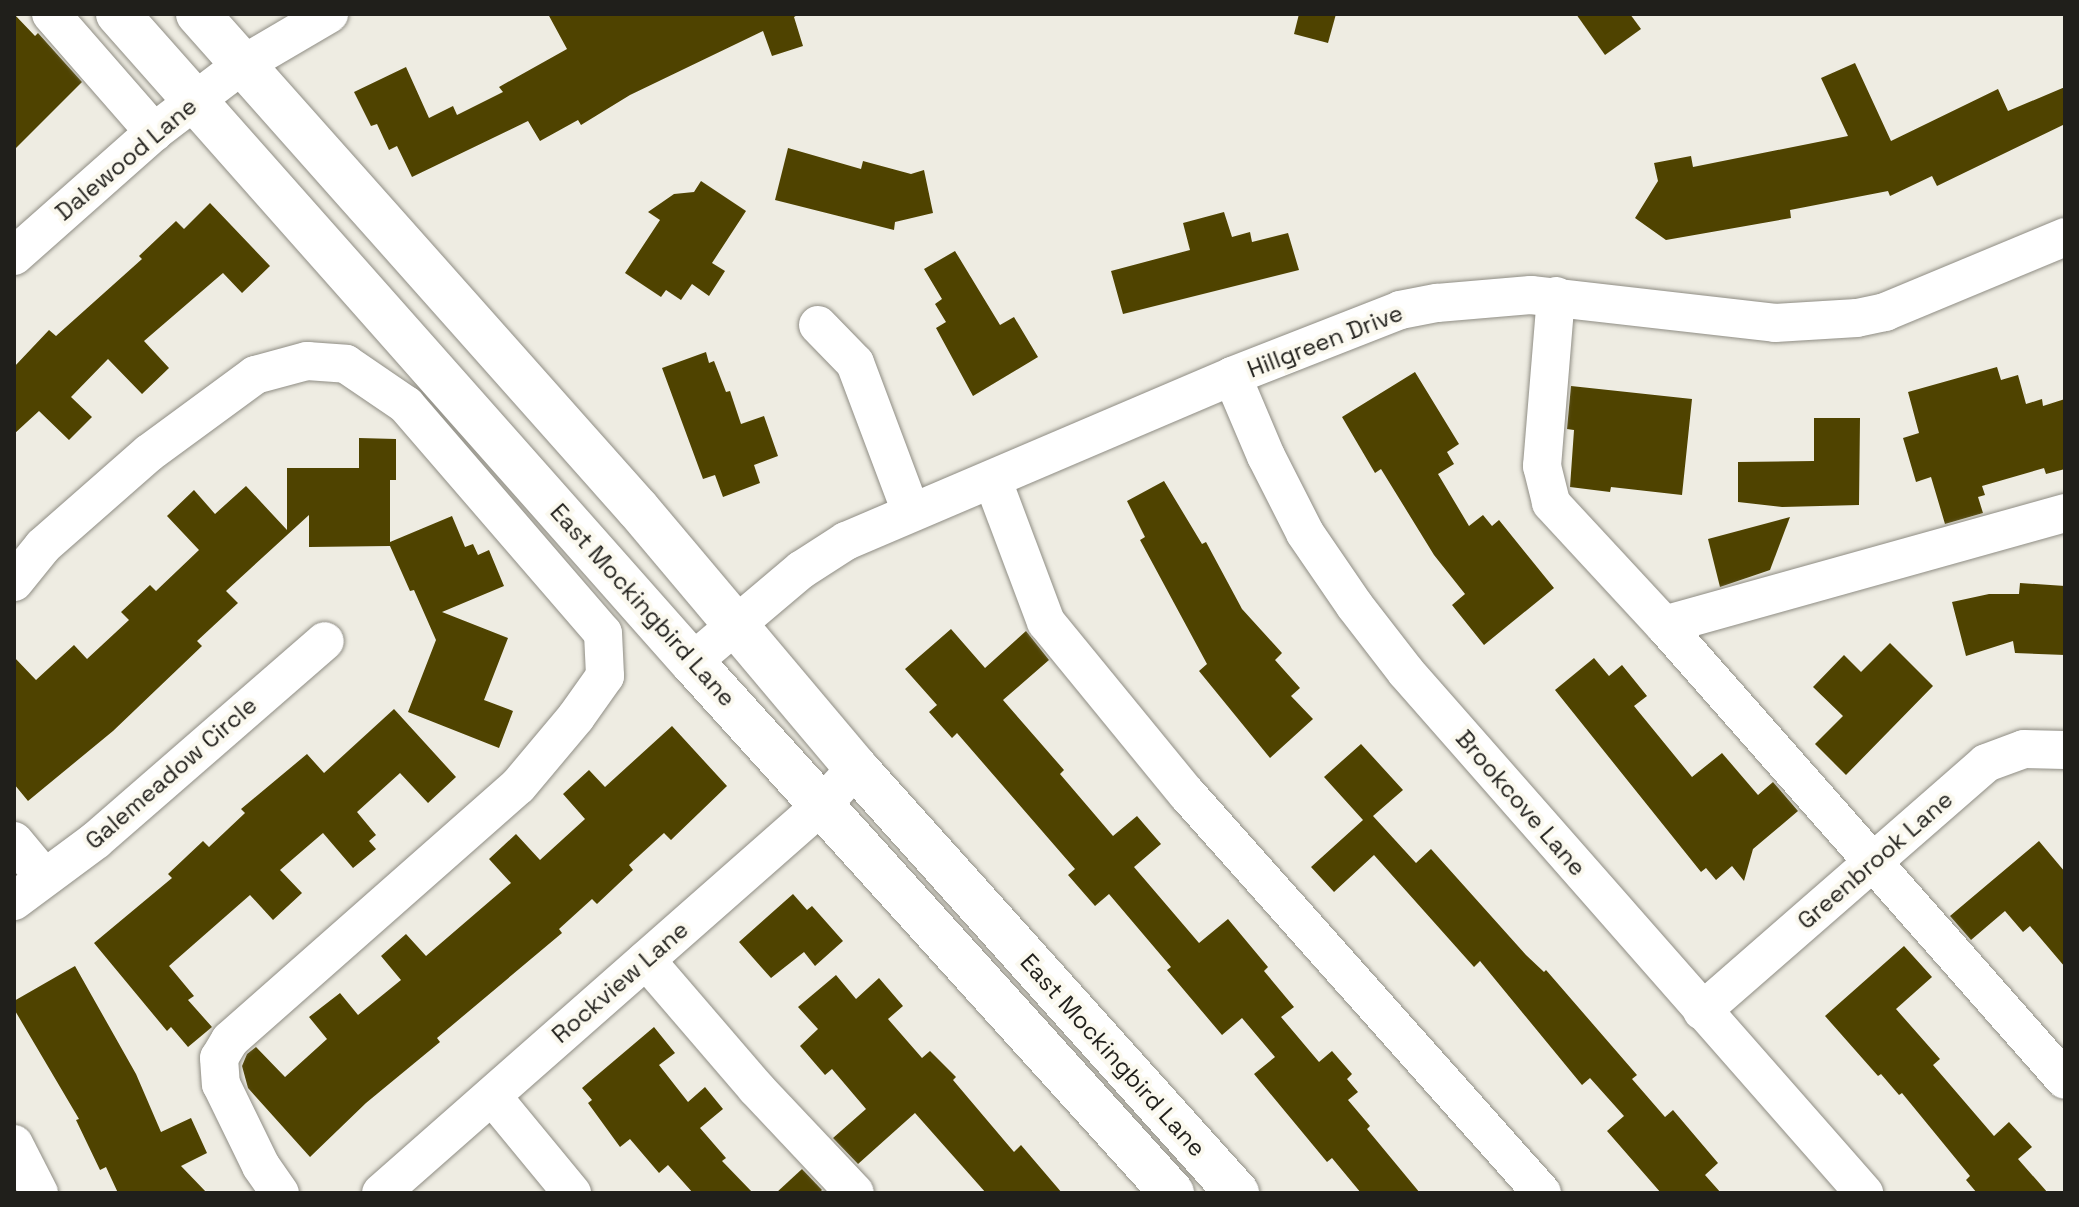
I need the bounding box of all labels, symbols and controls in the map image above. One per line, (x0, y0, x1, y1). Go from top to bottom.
street label: Dalewood Lane (49, 92, 203, 226)
street label: Hillgreen Drive (1243, 298, 1407, 384)
street label: East Mockingbird Lane (544, 498, 742, 712)
street label: Galemeadow Circle (79, 691, 263, 855)
street label: Brookcove Lane (1450, 724, 1592, 882)
street label: Greenbrook Lane (1792, 785, 1958, 935)
street label: Rockview Lane (546, 915, 694, 1049)
street label: East Mockingbird Lane (1014, 948, 1212, 1162)

